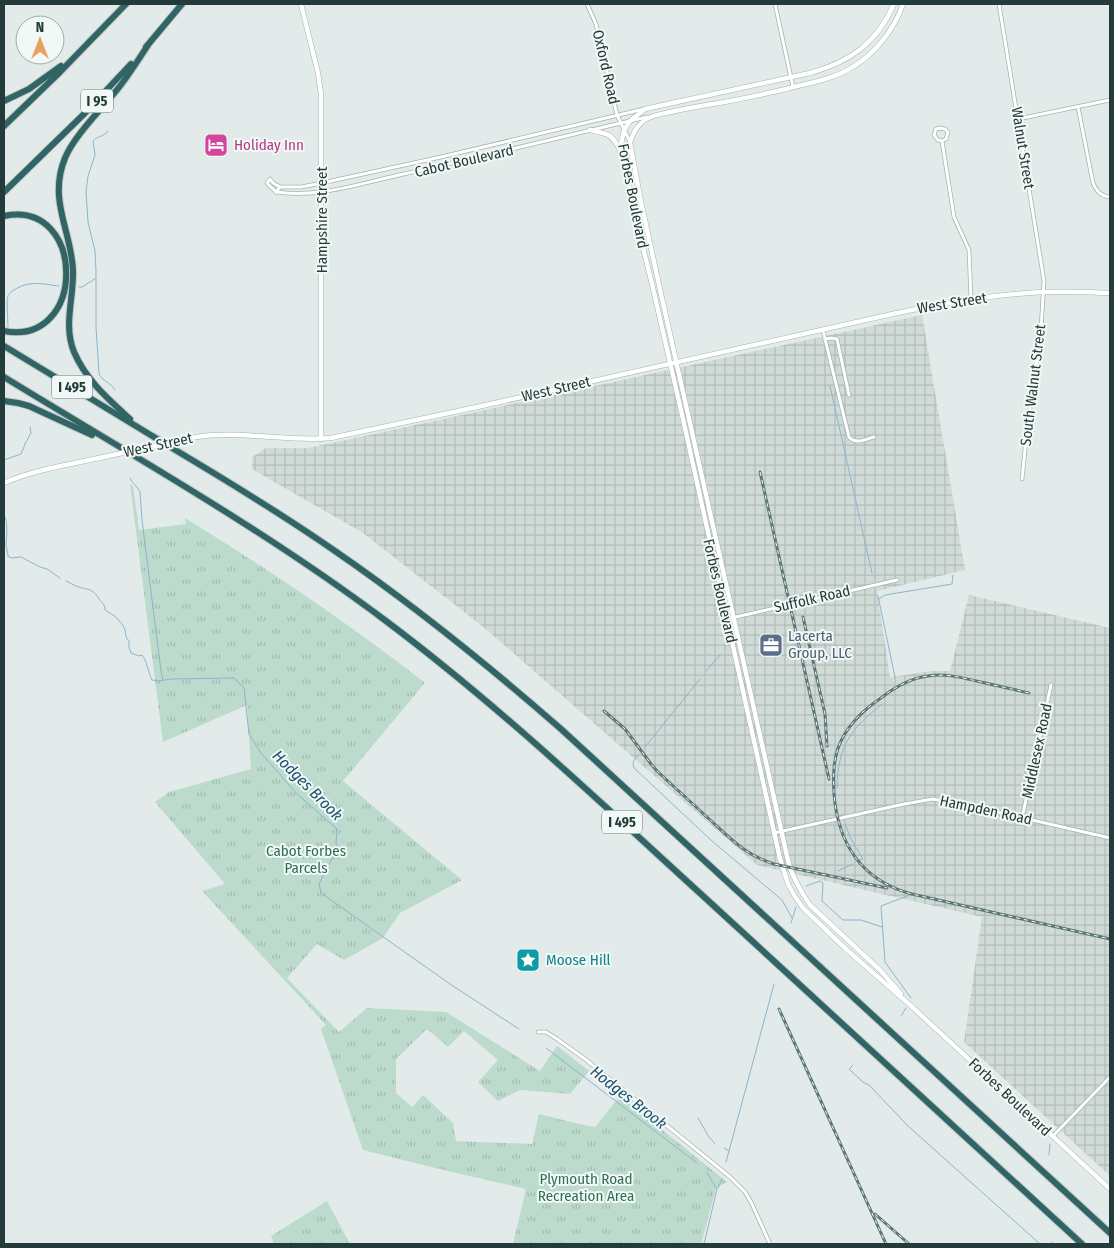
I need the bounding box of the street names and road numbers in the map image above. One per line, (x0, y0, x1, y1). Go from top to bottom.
street label: Oxford Road (589, 28, 623, 106)
road number: I 95 (81, 90, 113, 112)
street label: Walnut Street (1008, 106, 1038, 190)
street label: Cabot Boulevard (413, 141, 515, 181)
street label: Forbes Boulevard (614, 142, 652, 250)
street label: Hampshire Street (313, 167, 331, 273)
street label: West Street (916, 289, 988, 317)
street label: South Walnut Street (1017, 323, 1049, 447)
street label: West Street (520, 372, 592, 406)
road number: I 495 (52, 376, 92, 398)
street label: West Street (122, 429, 194, 461)
street label: Forbes Boulevard (699, 537, 741, 645)
street label: Suffolk Road (772, 581, 852, 617)
street label: Middlesex Road (1018, 702, 1056, 800)
street label: Hampden Road (938, 791, 1034, 829)
road number: I 495 (602, 810, 642, 834)
street label: Forbes Boulevard (965, 1054, 1055, 1140)

